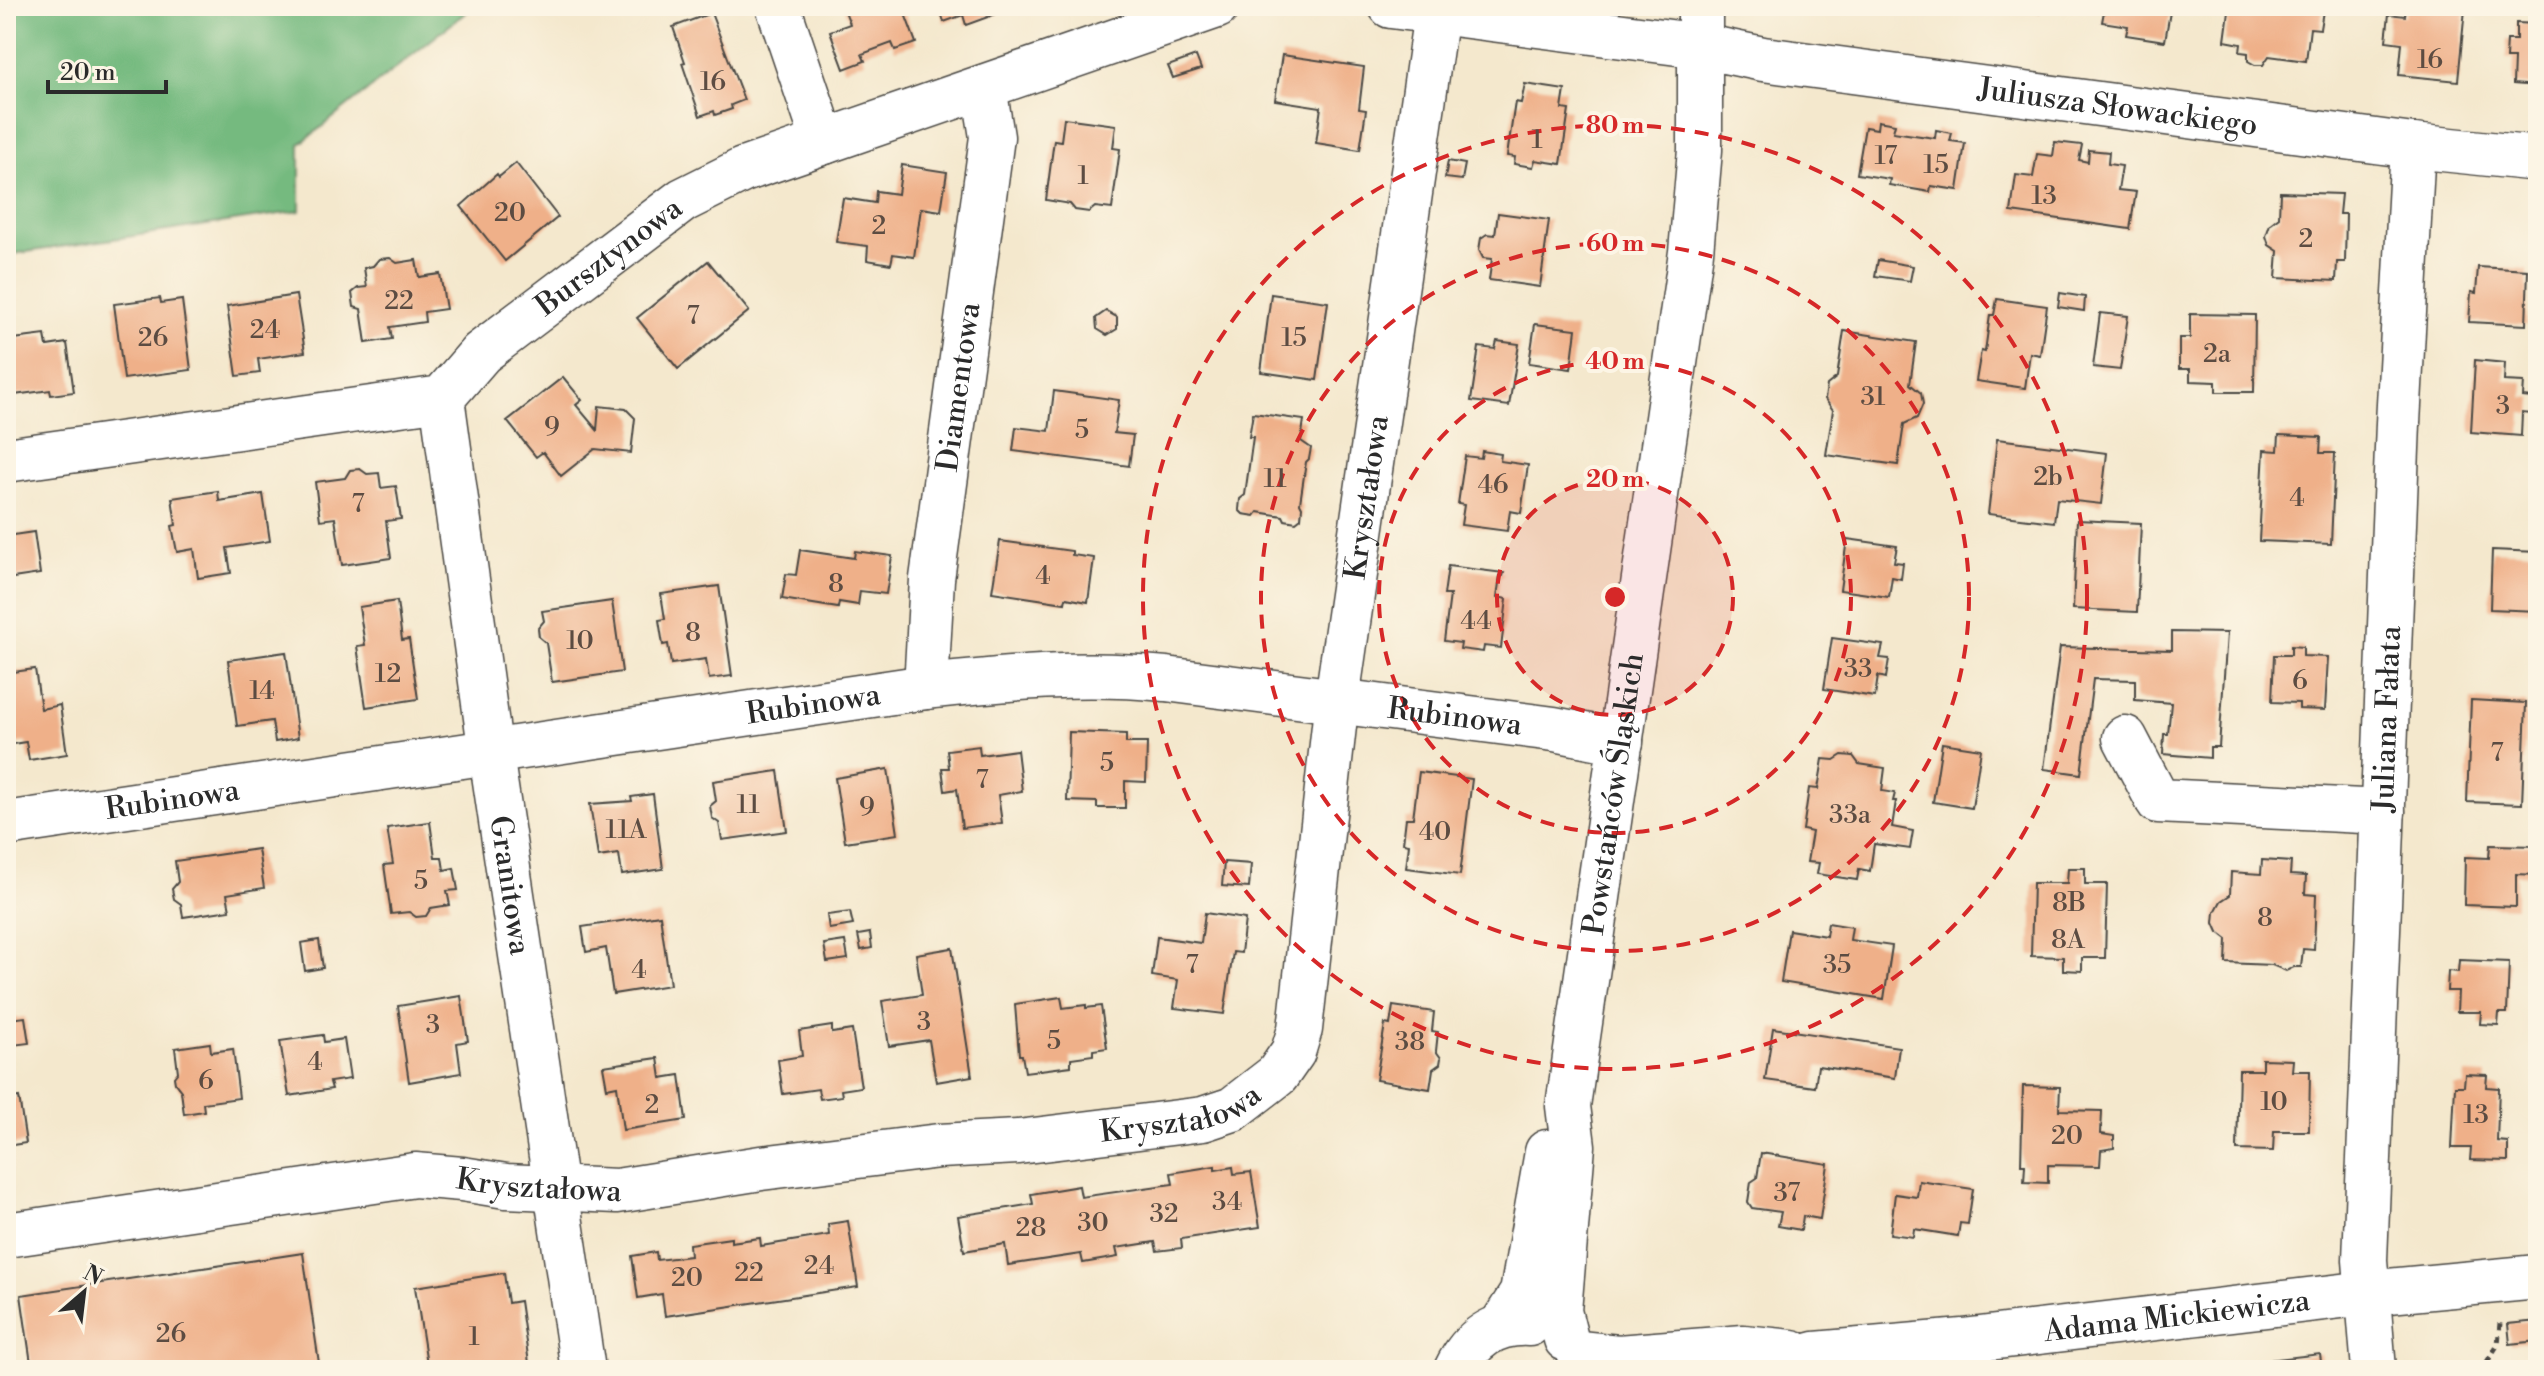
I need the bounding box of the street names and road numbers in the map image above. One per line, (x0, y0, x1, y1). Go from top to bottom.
street label: Juliusza Słowackiego (1975, 70, 2260, 145)
street label: Bursztynowa (527, 189, 691, 326)
street label: Diamentowa (929, 299, 989, 474)
street label: Kryształowa (1336, 412, 1398, 582)
street label: Juliana Fałata (2365, 624, 2410, 814)
street label: Powstańców Śląskich (1575, 650, 1653, 938)
street label: Rubinowa (744, 676, 884, 734)
street label: Rubinowa (1385, 690, 1525, 745)
street label: Rubinowa (103, 771, 243, 829)
street label: Granitowa (480, 813, 539, 958)
street label: Kryształowa (1098, 1076, 1270, 1152)
street label: Kryształowa (454, 1160, 623, 1211)
street label: Adama Mickiewicza (2041, 1282, 2313, 1351)

